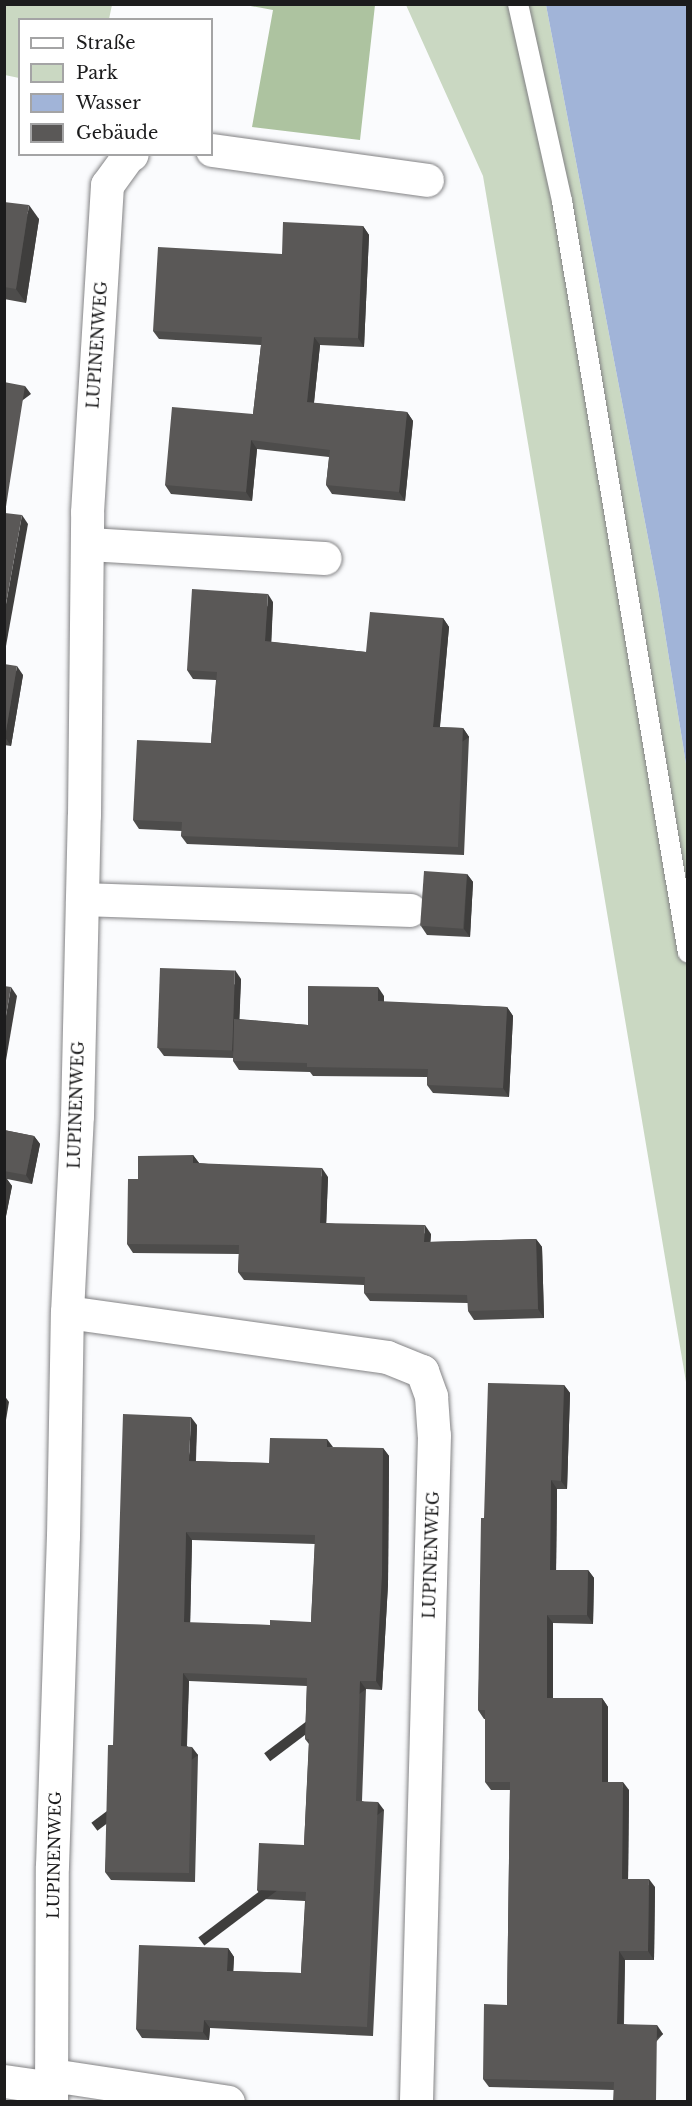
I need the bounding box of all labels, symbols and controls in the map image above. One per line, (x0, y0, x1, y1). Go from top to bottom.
legend (18, 18, 213, 156)
text: Straße (76, 32, 136, 54)
text: Park (76, 62, 118, 84)
text: Wasser (76, 92, 141, 114)
text: Gebäude (76, 122, 158, 144)
street label: LUPINENWEG (83, 281, 111, 409)
street label: LUPINENWEG (64, 1041, 88, 1169)
street label: LUPINENWEG (419, 1491, 443, 1619)
street label: LUPINENWEG (43, 1791, 65, 1919)

